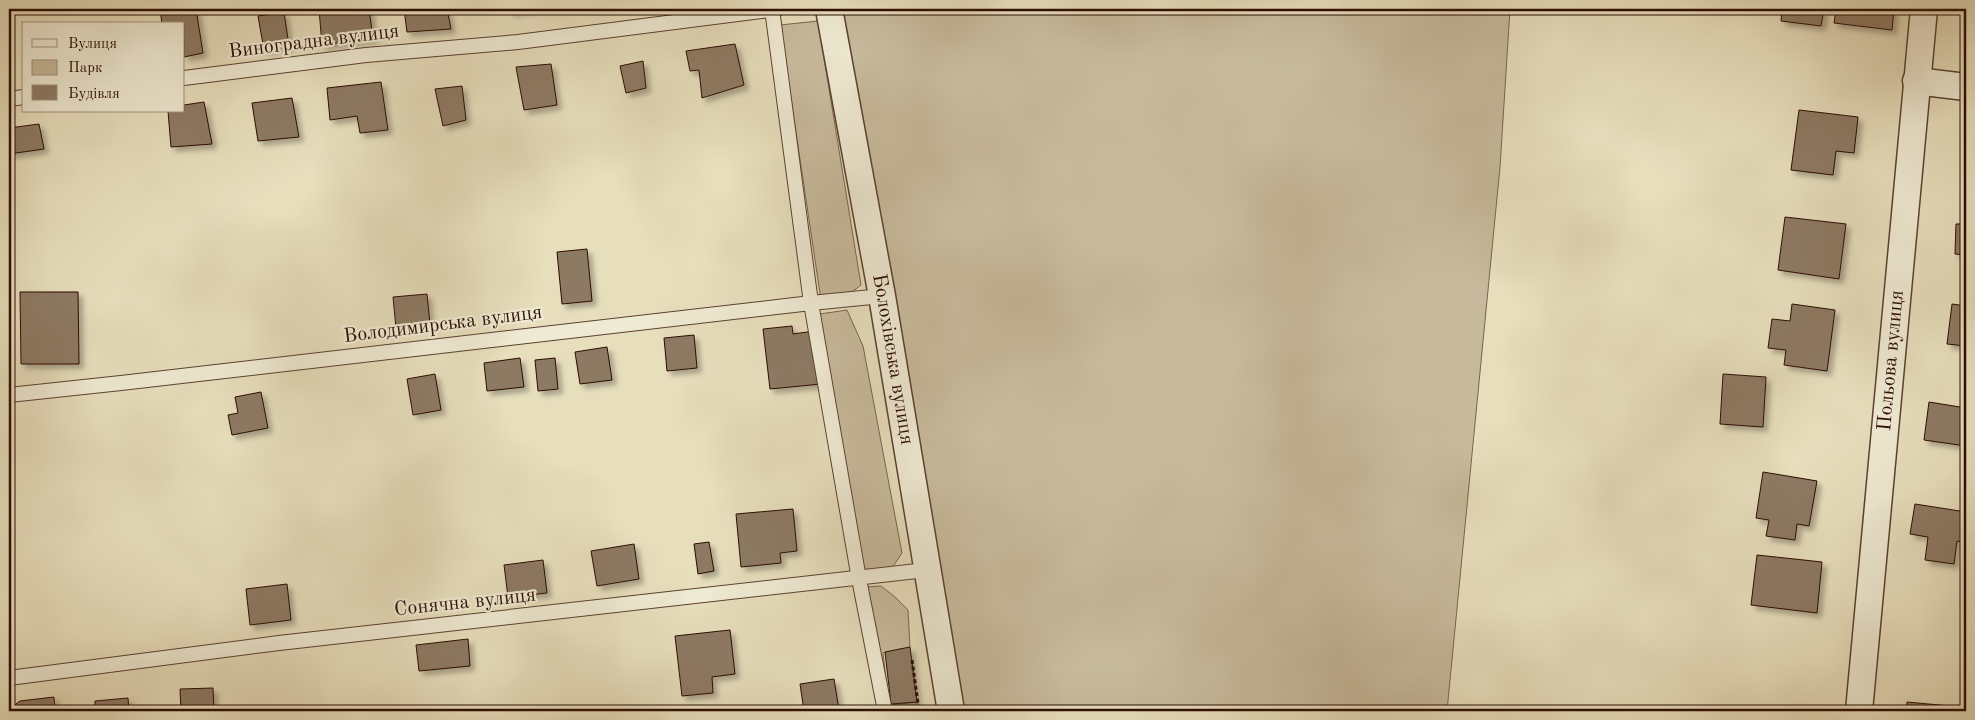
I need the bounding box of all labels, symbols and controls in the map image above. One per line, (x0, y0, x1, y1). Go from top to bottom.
legend (22, 22, 185, 112)
street label: Виноградна вулиця (227, 22, 401, 62)
text: Вулиця (68, 37, 117, 52)
text: Парк (68, 61, 103, 76)
text: Будівля (68, 87, 120, 102)
street label: Болохівська вулиця (868, 272, 917, 446)
street label: Польова вулиця (1875, 289, 1908, 432)
street label: Володимирська вулиця (342, 303, 544, 347)
street label: Сонячна вулиця (393, 586, 537, 620)

